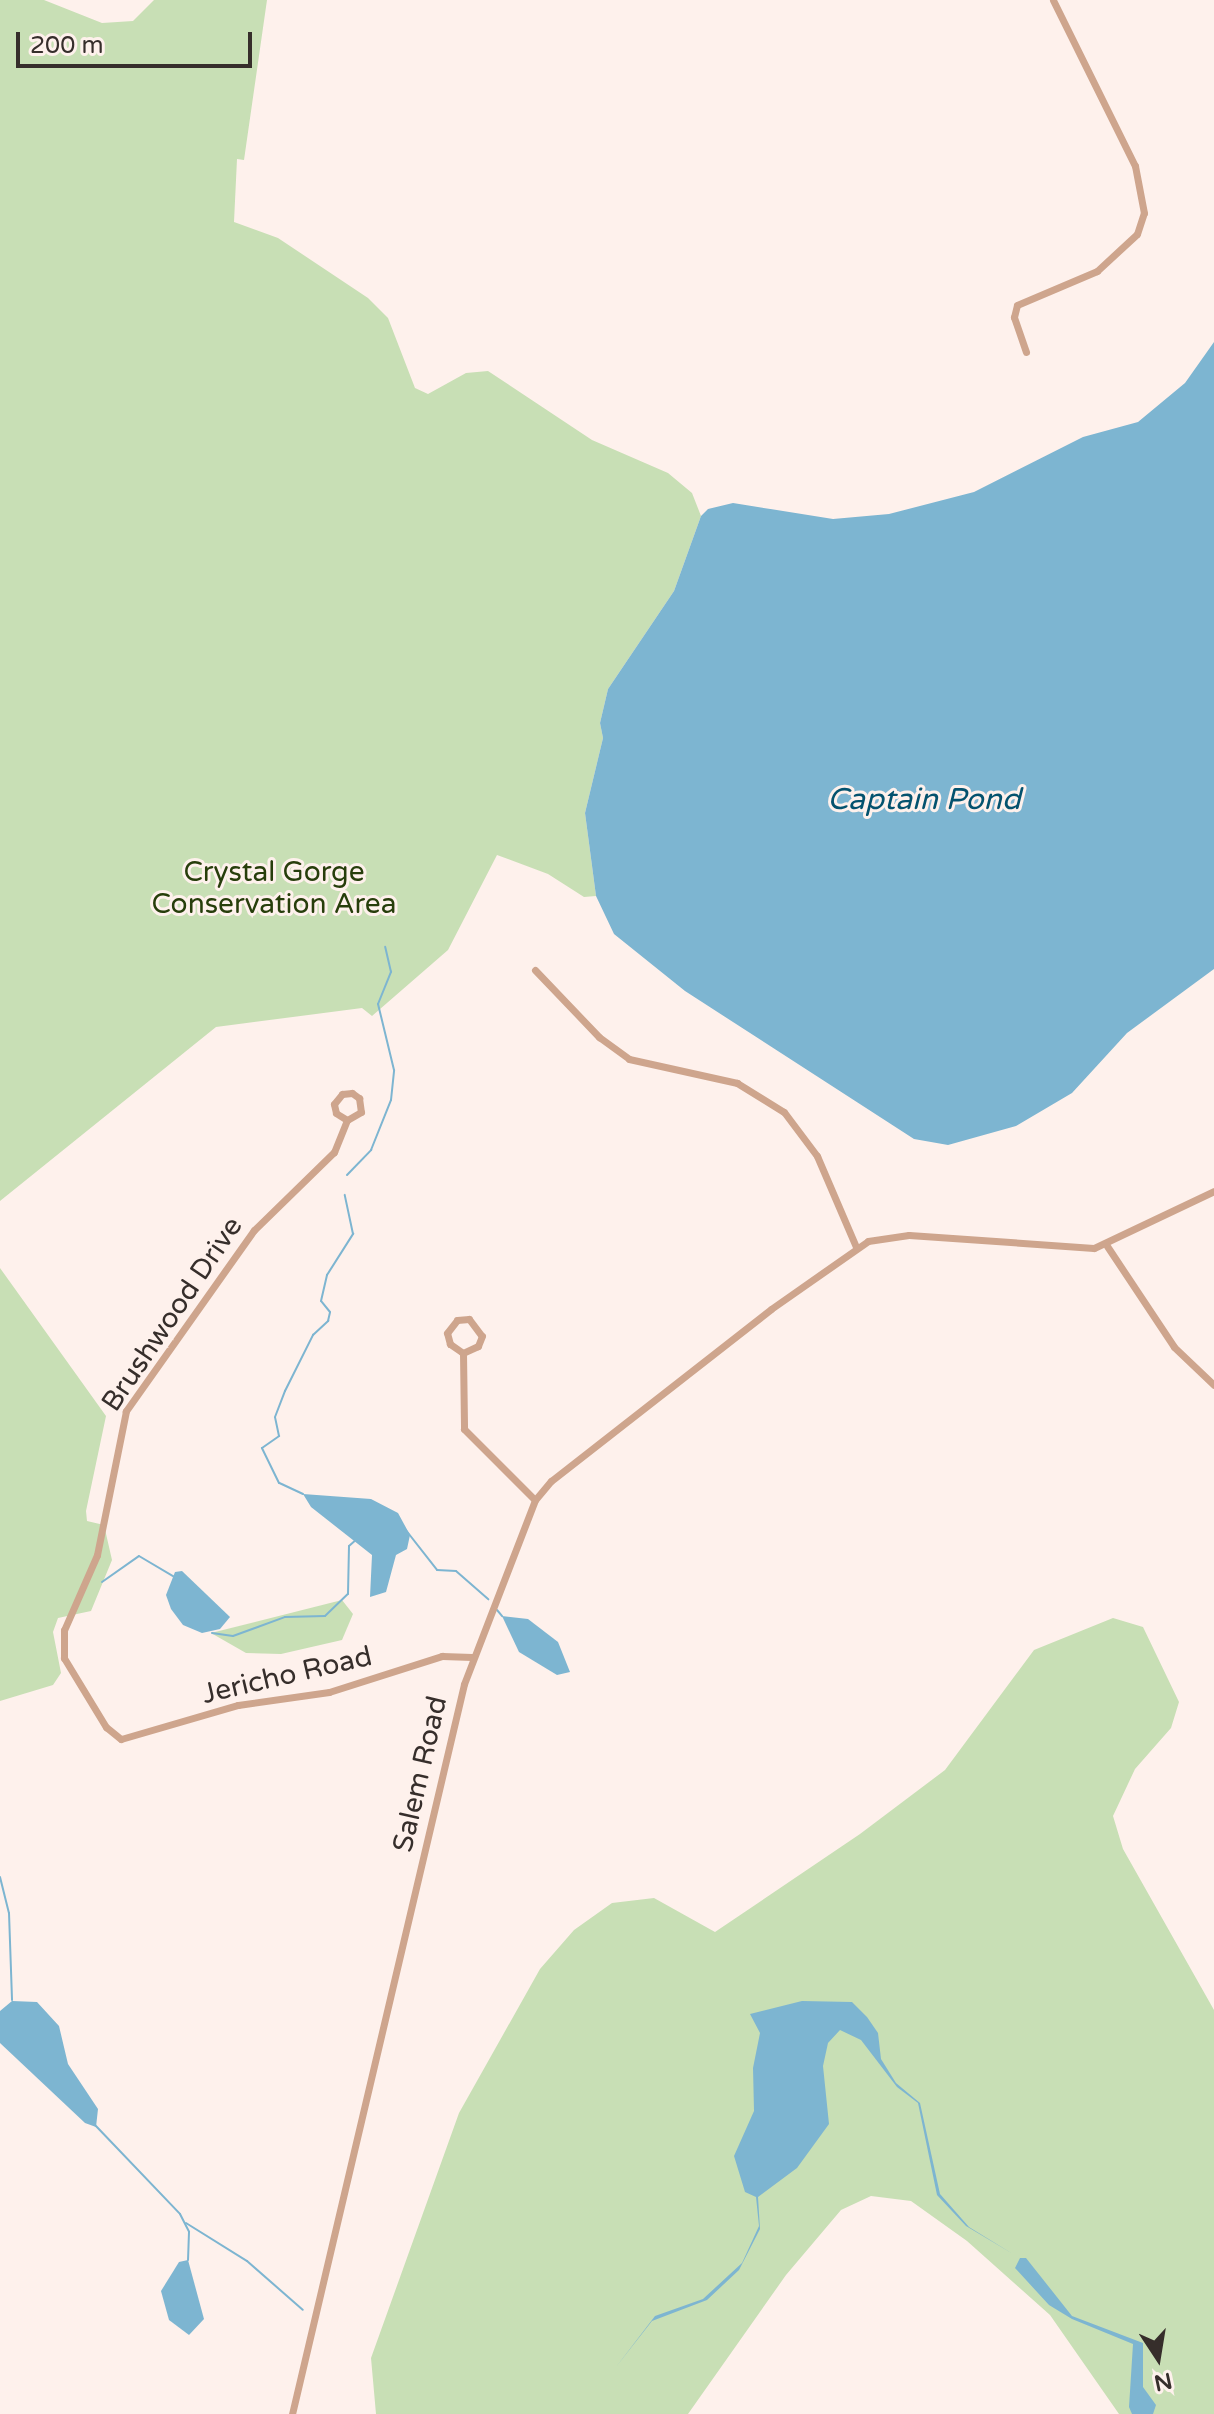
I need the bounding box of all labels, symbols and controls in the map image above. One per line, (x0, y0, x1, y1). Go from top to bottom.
scale bar (20, 16, 256, 66)
text: 200 m (30, 31, 104, 60)
water label: Captain Pond (827, 782, 1021, 818)
park label: Crystal Gorge Conservation Area (152, 855, 396, 921)
street label: Brushwood Drive (95, 1210, 249, 1418)
street label: Jericho Road (199, 1639, 375, 1711)
street label: Salem Road (386, 1693, 454, 1855)
north arrow (1118, 2318, 1198, 2398)
text: N (1152, 2367, 1174, 2396)

